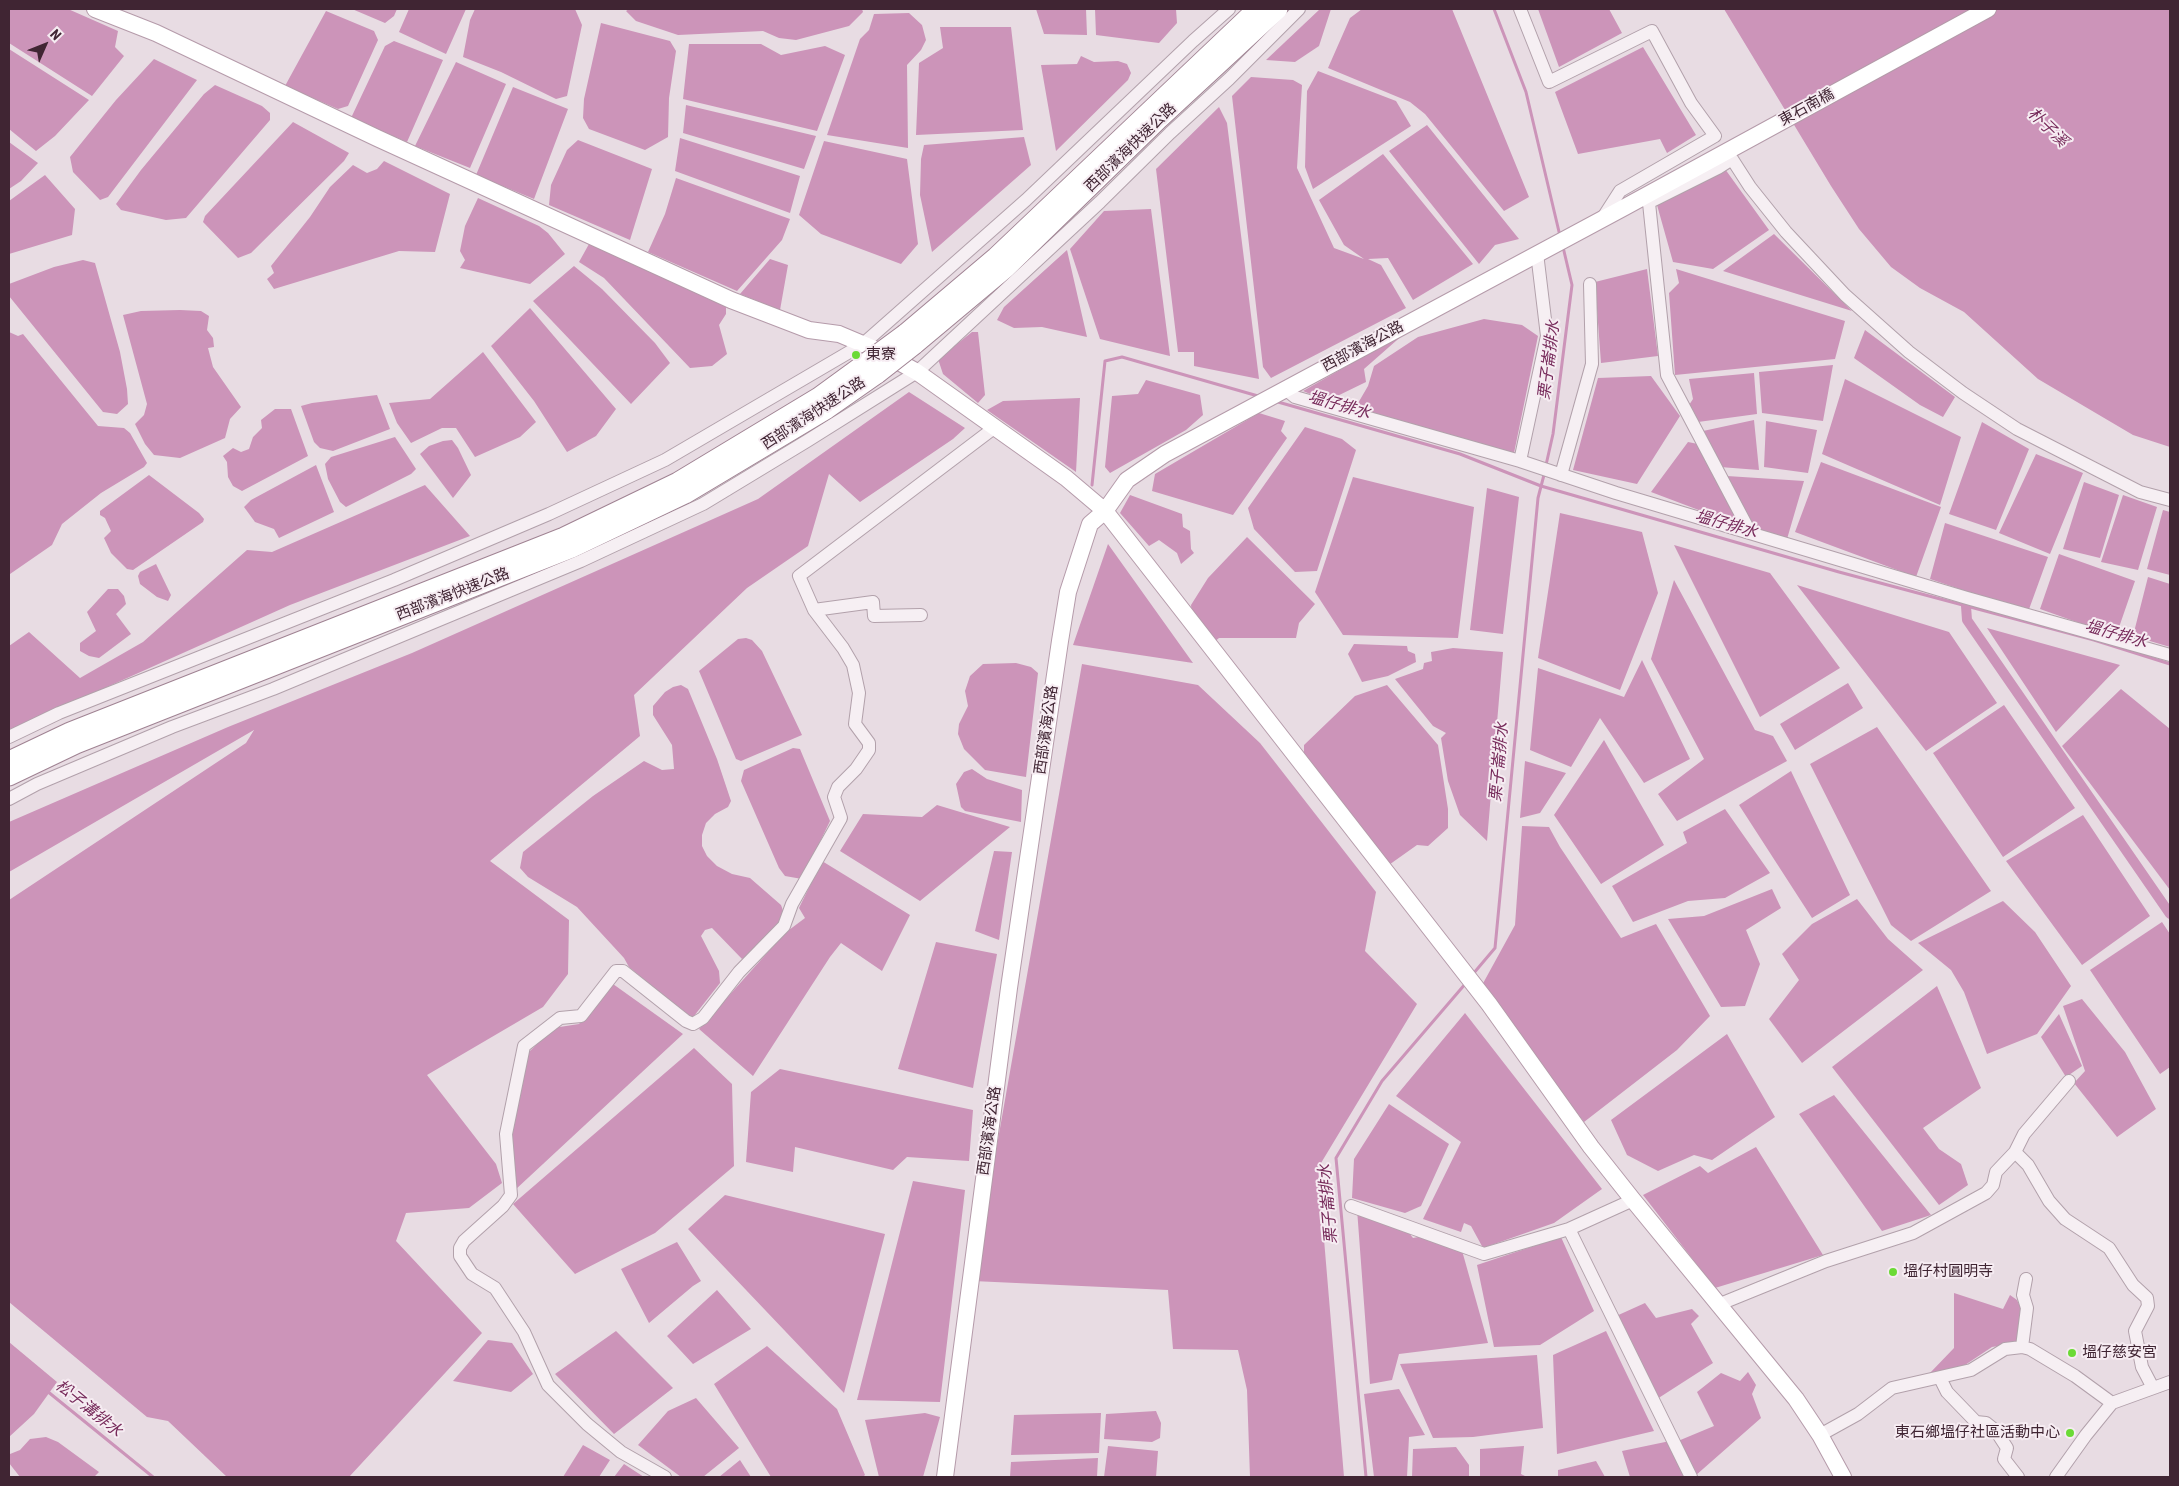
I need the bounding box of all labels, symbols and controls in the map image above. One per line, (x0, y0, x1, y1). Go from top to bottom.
north arrow (20, 20, 70, 70)
text: N (47, 26, 65, 43)
street label: 東石南橋 (1776, 86, 1838, 130)
street label: 西部濱海快速公路 (1082, 100, 1180, 196)
water label: 朴子溪 (2023, 104, 2071, 152)
street label: 西部濱海公路 (1319, 318, 1407, 376)
water label: 栗子崙排水 (1536, 319, 1564, 401)
place label: 東寮 (866, 346, 896, 364)
marker: 東寮 (850, 349, 862, 361)
street label: 西部濱海快速公路 (759, 374, 869, 454)
water label: 塭仔排水 (1306, 388, 1372, 424)
water label: 塭仔排水 (1693, 507, 1759, 543)
street label: 西部濱海快速公路 (394, 565, 512, 625)
water label: 塭仔排水 (2083, 617, 2149, 653)
street label: 西部濱海公路 (1032, 684, 1062, 776)
water label: 栗子崙排水 (1487, 721, 1513, 803)
street label: 西部濱海公路 (975, 1085, 1005, 1177)
water label: 栗子崙排水 (1316, 1163, 1342, 1245)
place label: 塭仔村圓明寺 (1903, 1263, 1993, 1281)
marker: 塭仔村圓明寺 (1887, 1266, 1899, 1278)
place label: 塭仔慈安宮 (2082, 1344, 2157, 1362)
marker: 塭仔慈安宮 (2066, 1347, 2078, 1359)
water label: 松子溝排水 (51, 1376, 125, 1442)
place label: 東石鄉塭仔社區活動中心 (1895, 1424, 2060, 1442)
marker: 東石鄉塭仔社區活動中心 (2064, 1427, 2076, 1439)

